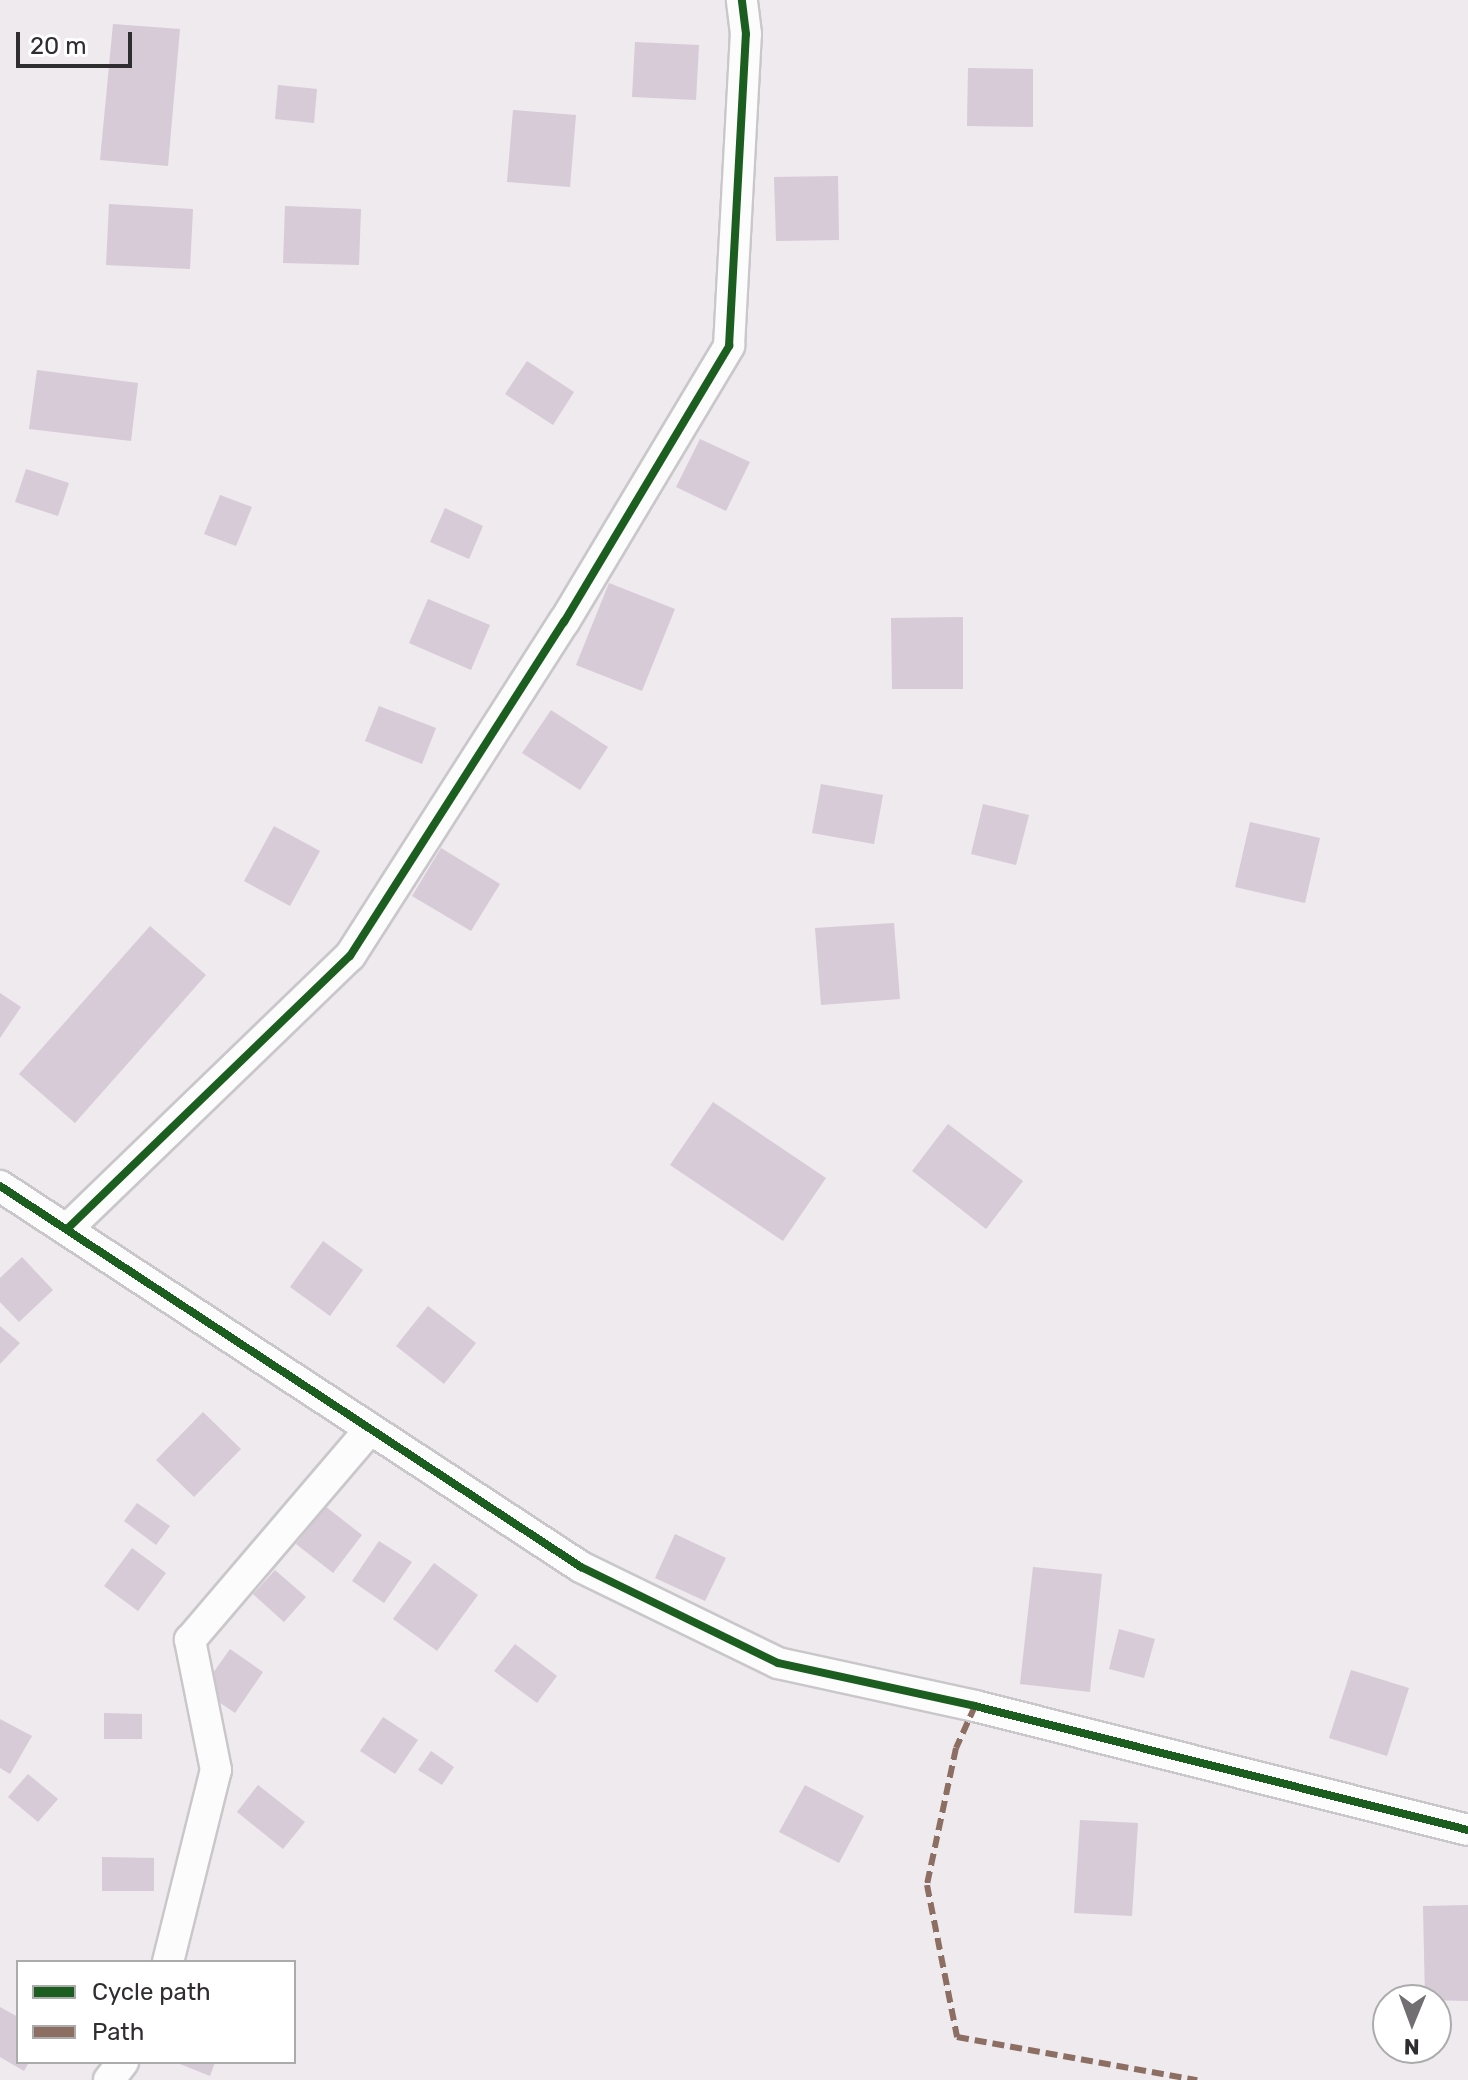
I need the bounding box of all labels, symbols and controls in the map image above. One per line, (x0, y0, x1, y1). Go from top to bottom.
scale bar (20, 16, 136, 66)
text: 20 m (30, 32, 87, 60)
legend (16, 1960, 296, 2064)
text: Cycle path (92, 1978, 211, 2006)
north arrow (1372, 1984, 1452, 2064)
text: Path (92, 2018, 144, 2046)
text: N (1403, 2033, 1420, 2060)

